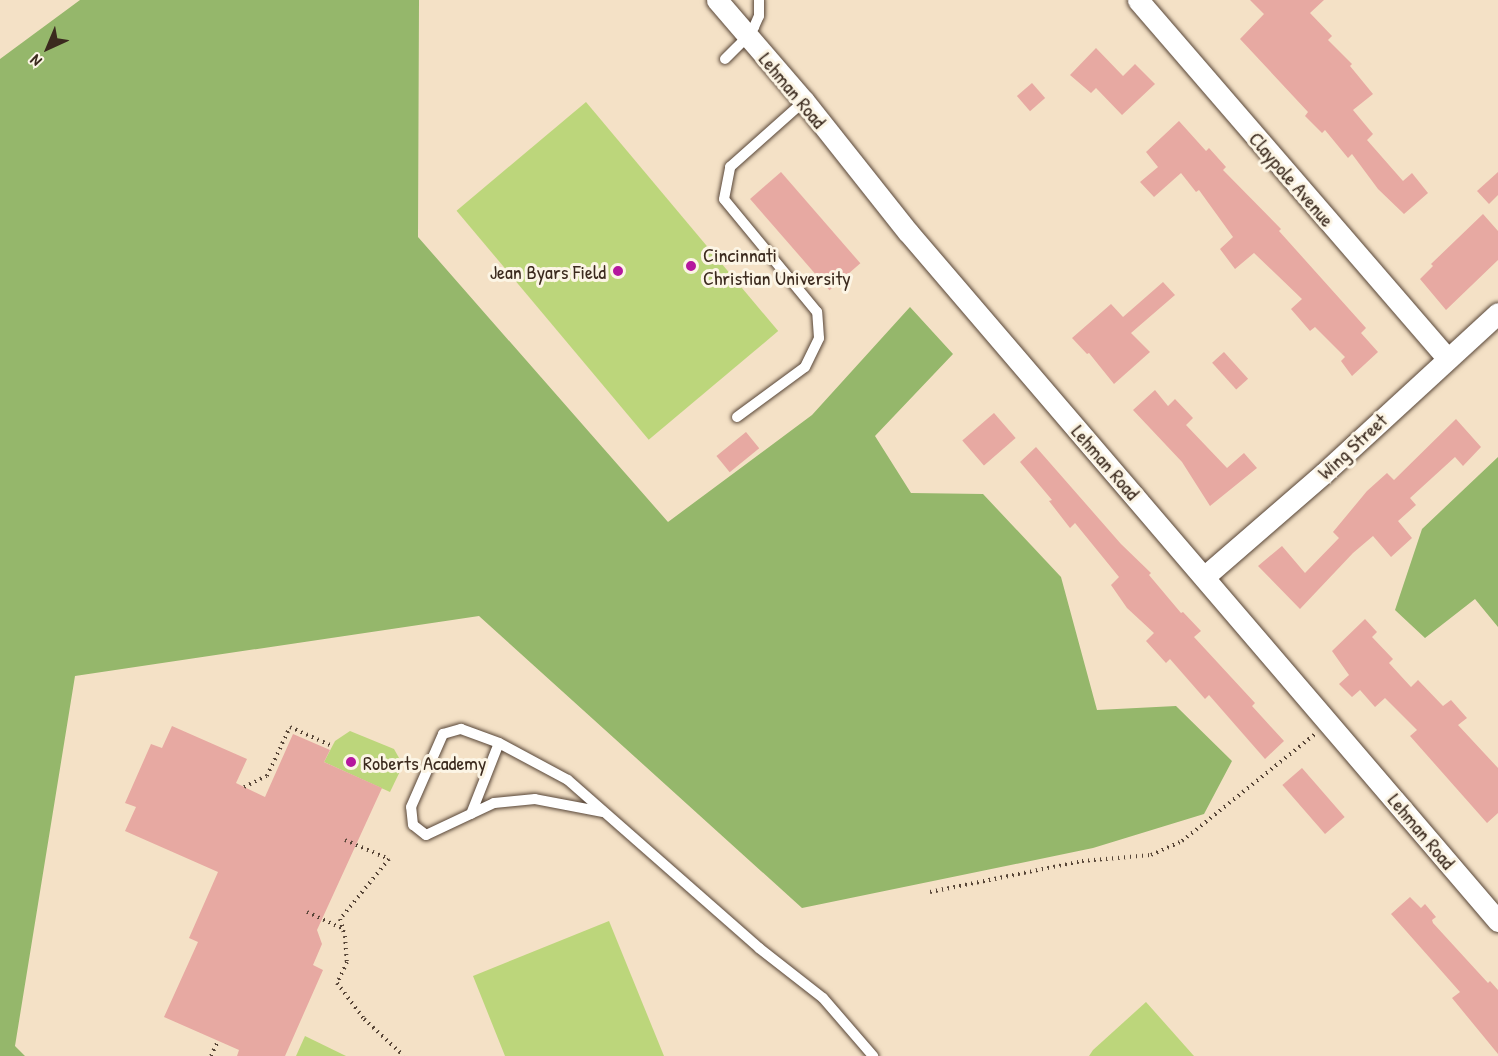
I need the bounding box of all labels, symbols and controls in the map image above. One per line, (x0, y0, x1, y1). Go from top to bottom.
north arrow (18, 18, 78, 78)
street label: Lehman Road (754, 47, 832, 133)
text: N (25, 50, 46, 72)
street label: Claypole Avenue (1244, 127, 1340, 231)
place label: Cincinnati Christian University (703, 243, 851, 290)
place label: Jean Byars Field (490, 259, 606, 283)
marker: Cincinnati Christian University (684, 259, 698, 273)
marker: Jean Byars Field (611, 264, 625, 278)
street label: Wing Street (1312, 408, 1392, 484)
street label: Lehman Road (1067, 420, 1145, 504)
place label: Roberts Academy (363, 750, 486, 774)
marker: Roberts Academy (344, 755, 358, 769)
street label: Lehman Road (1383, 788, 1461, 874)

